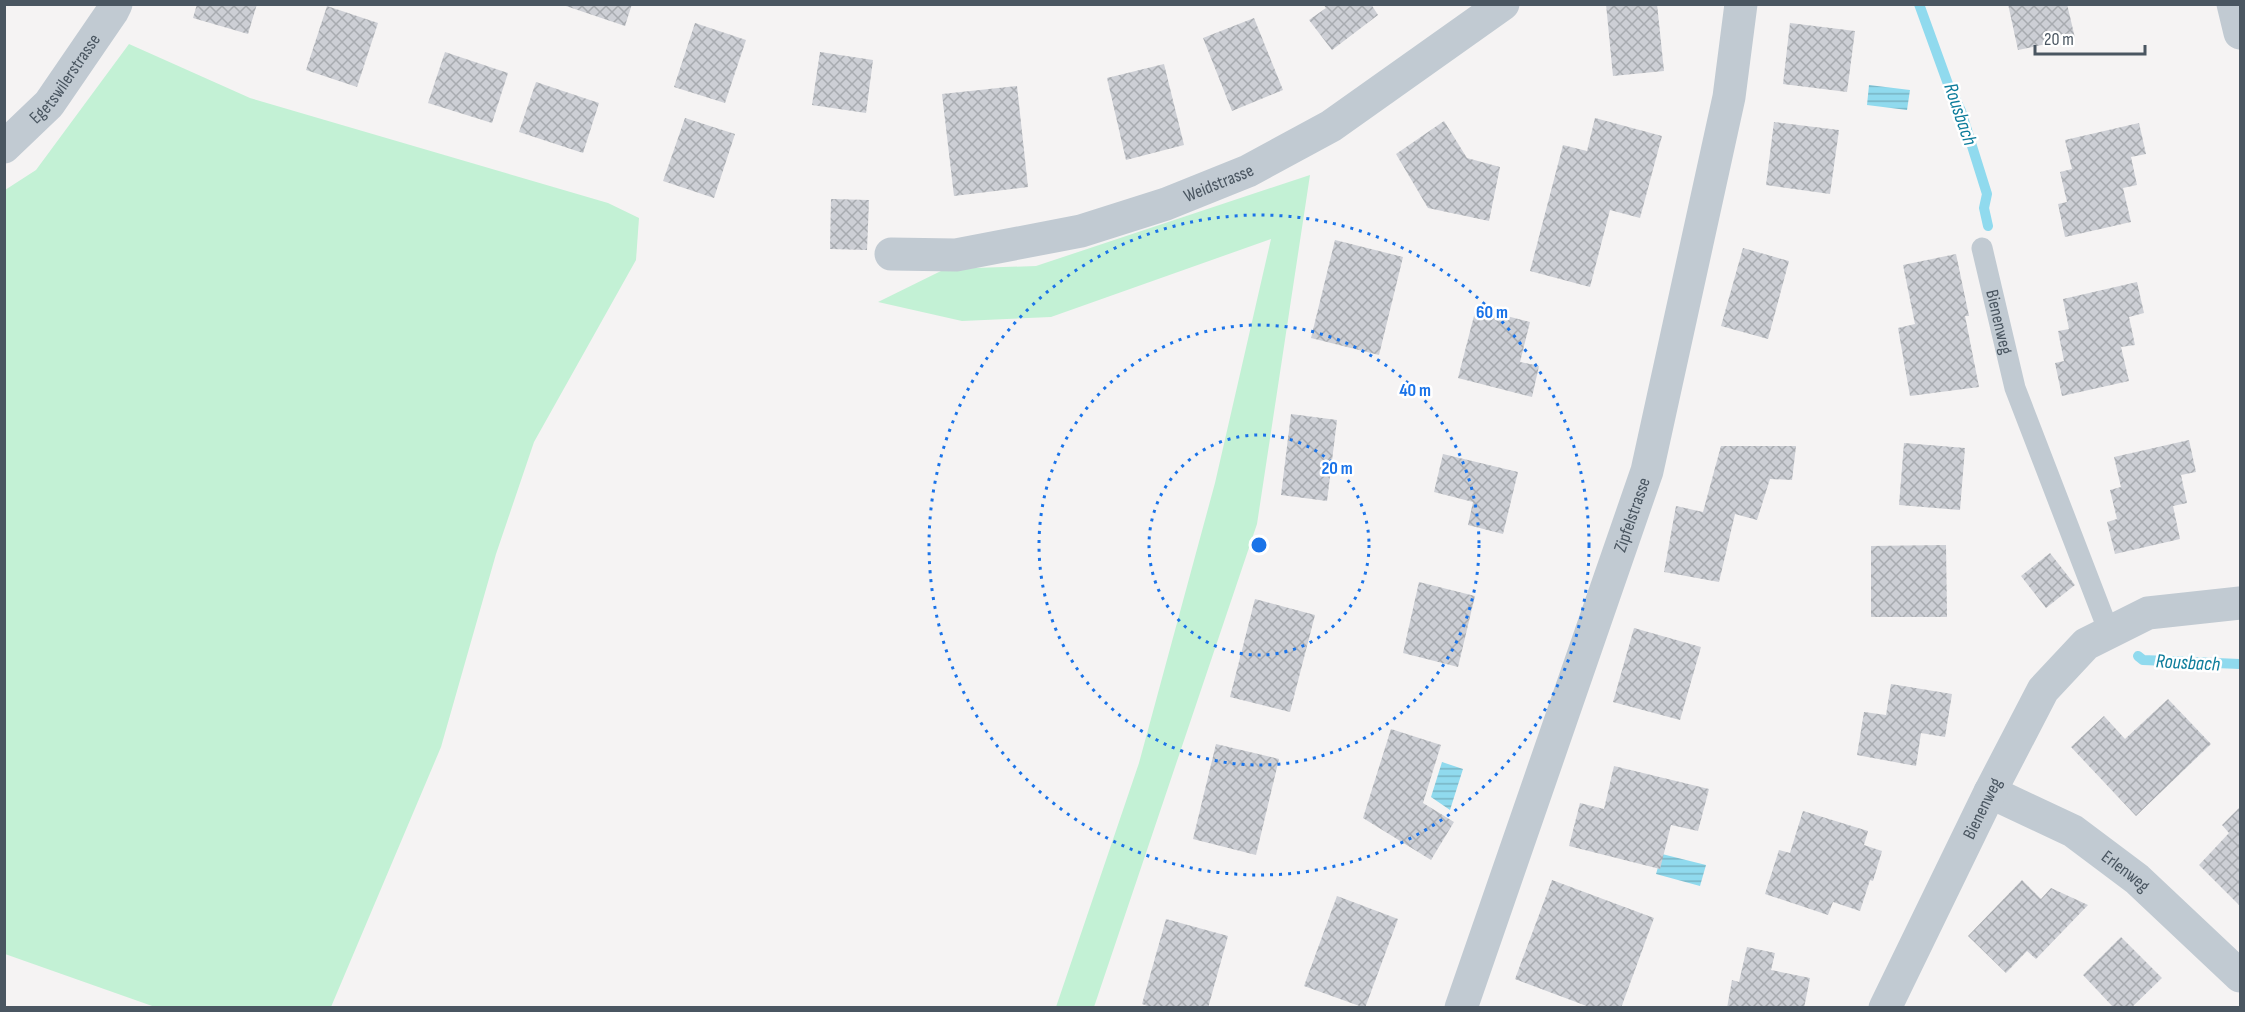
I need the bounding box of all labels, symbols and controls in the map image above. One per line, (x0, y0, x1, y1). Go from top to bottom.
scale bar (2035, 18, 2144, 56)
text: 20 m (2044, 29, 2074, 50)
street label: Egetswilerstrasse (25, 30, 105, 128)
water label: Rousbach (1938, 80, 1982, 149)
street label: Weidstrasse (1181, 160, 1257, 207)
street label: Bienenweg (1981, 288, 2017, 357)
text: 60 m (1476, 302, 1508, 323)
text: 40 m (1399, 380, 1431, 401)
text: 20 m (1321, 458, 1353, 479)
street label: Zipfelstrasse (1610, 475, 1655, 555)
centre of rings (1249, 535, 1269, 555)
water label: Rousbach (2155, 649, 2221, 677)
street label: Bienenweg (1959, 774, 2007, 843)
street label: Erlenweg (2097, 846, 2154, 897)

